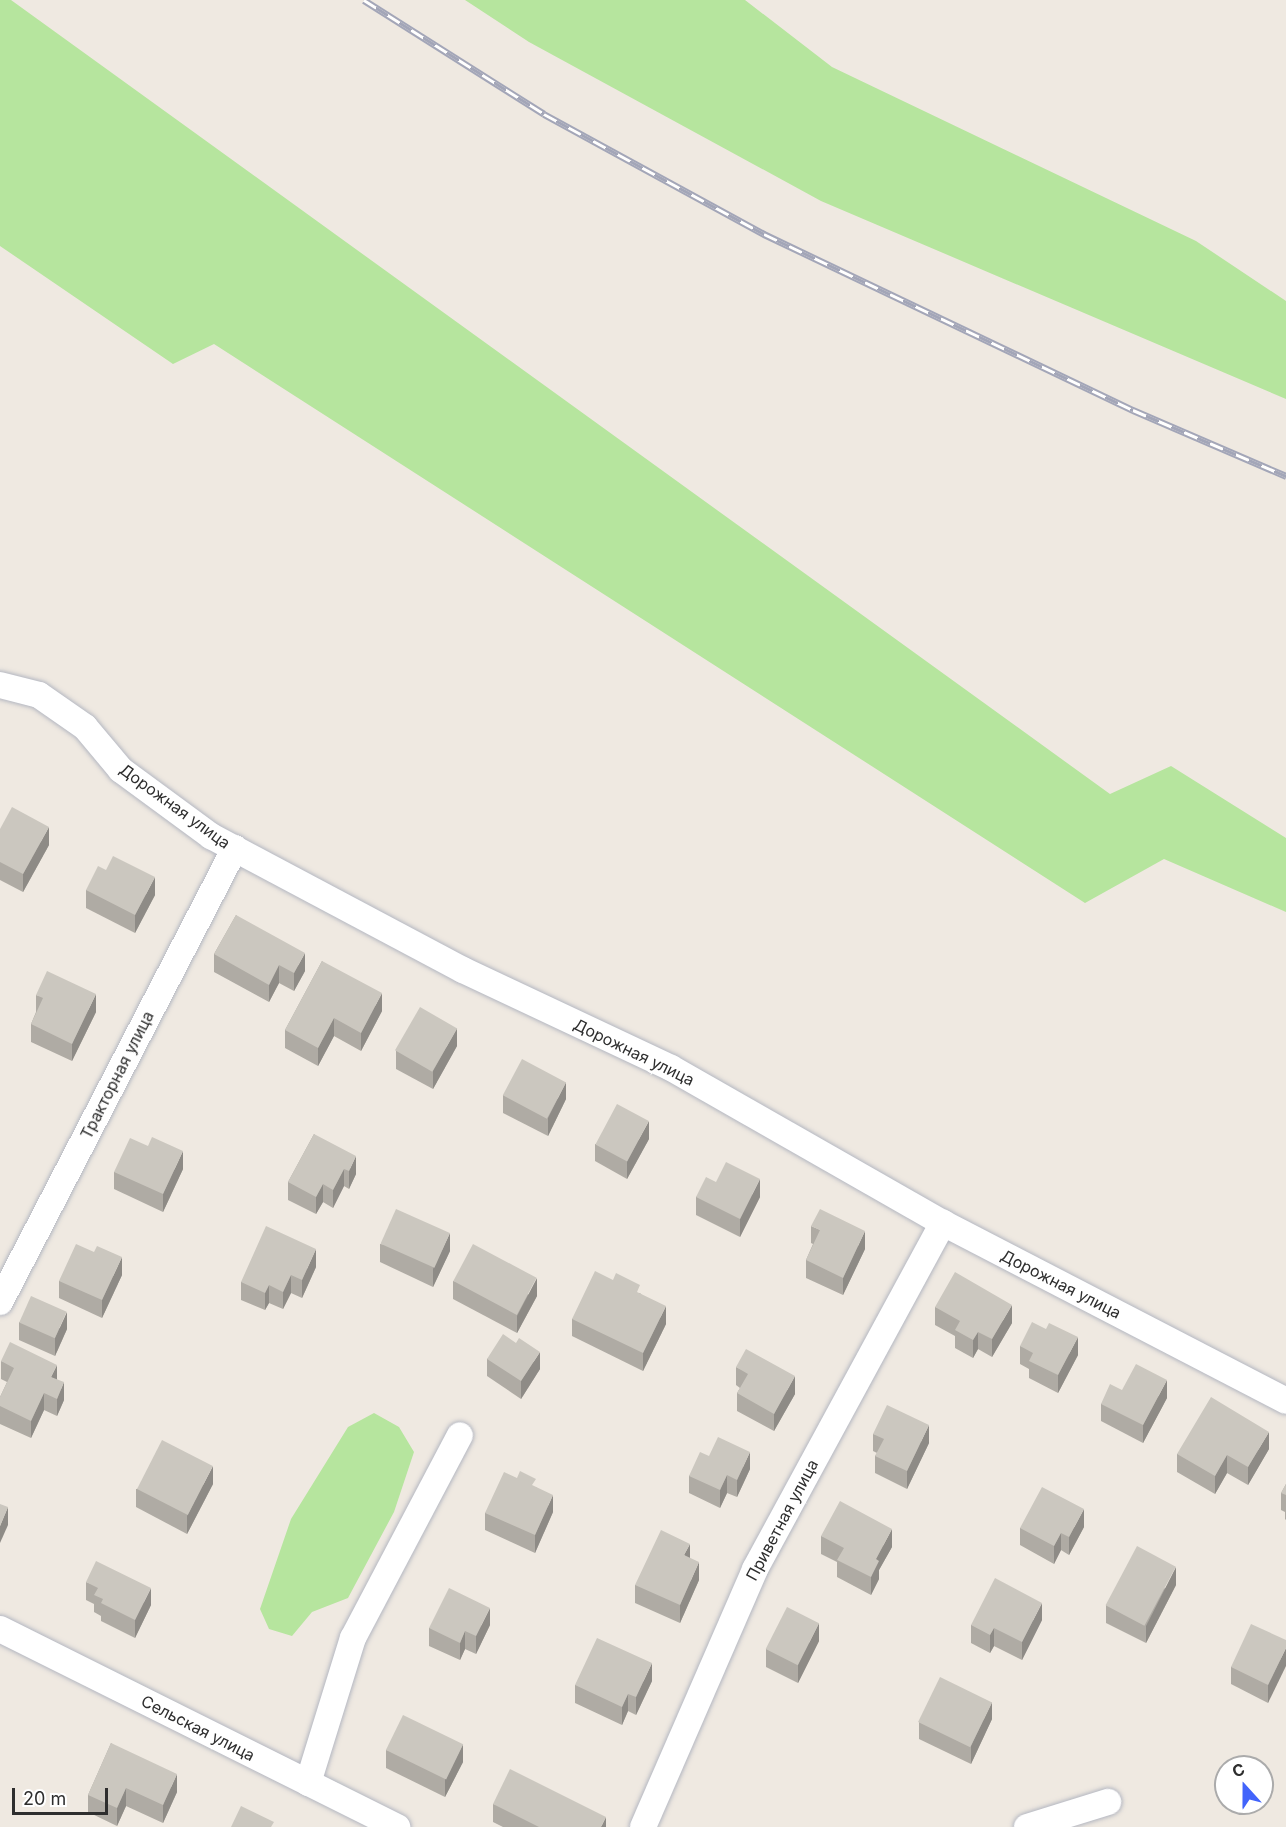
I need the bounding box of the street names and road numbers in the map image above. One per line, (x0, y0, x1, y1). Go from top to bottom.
street label: Дорожная улица (116, 759, 234, 853)
street label: Тракторная улица (76, 1008, 158, 1142)
street label: Дорожная улица (570, 1014, 698, 1090)
street label: Дорожная улица (998, 1245, 1124, 1323)
street label: Приветная улица (742, 1456, 822, 1584)
street label: Сельская улица (138, 1691, 258, 1765)

